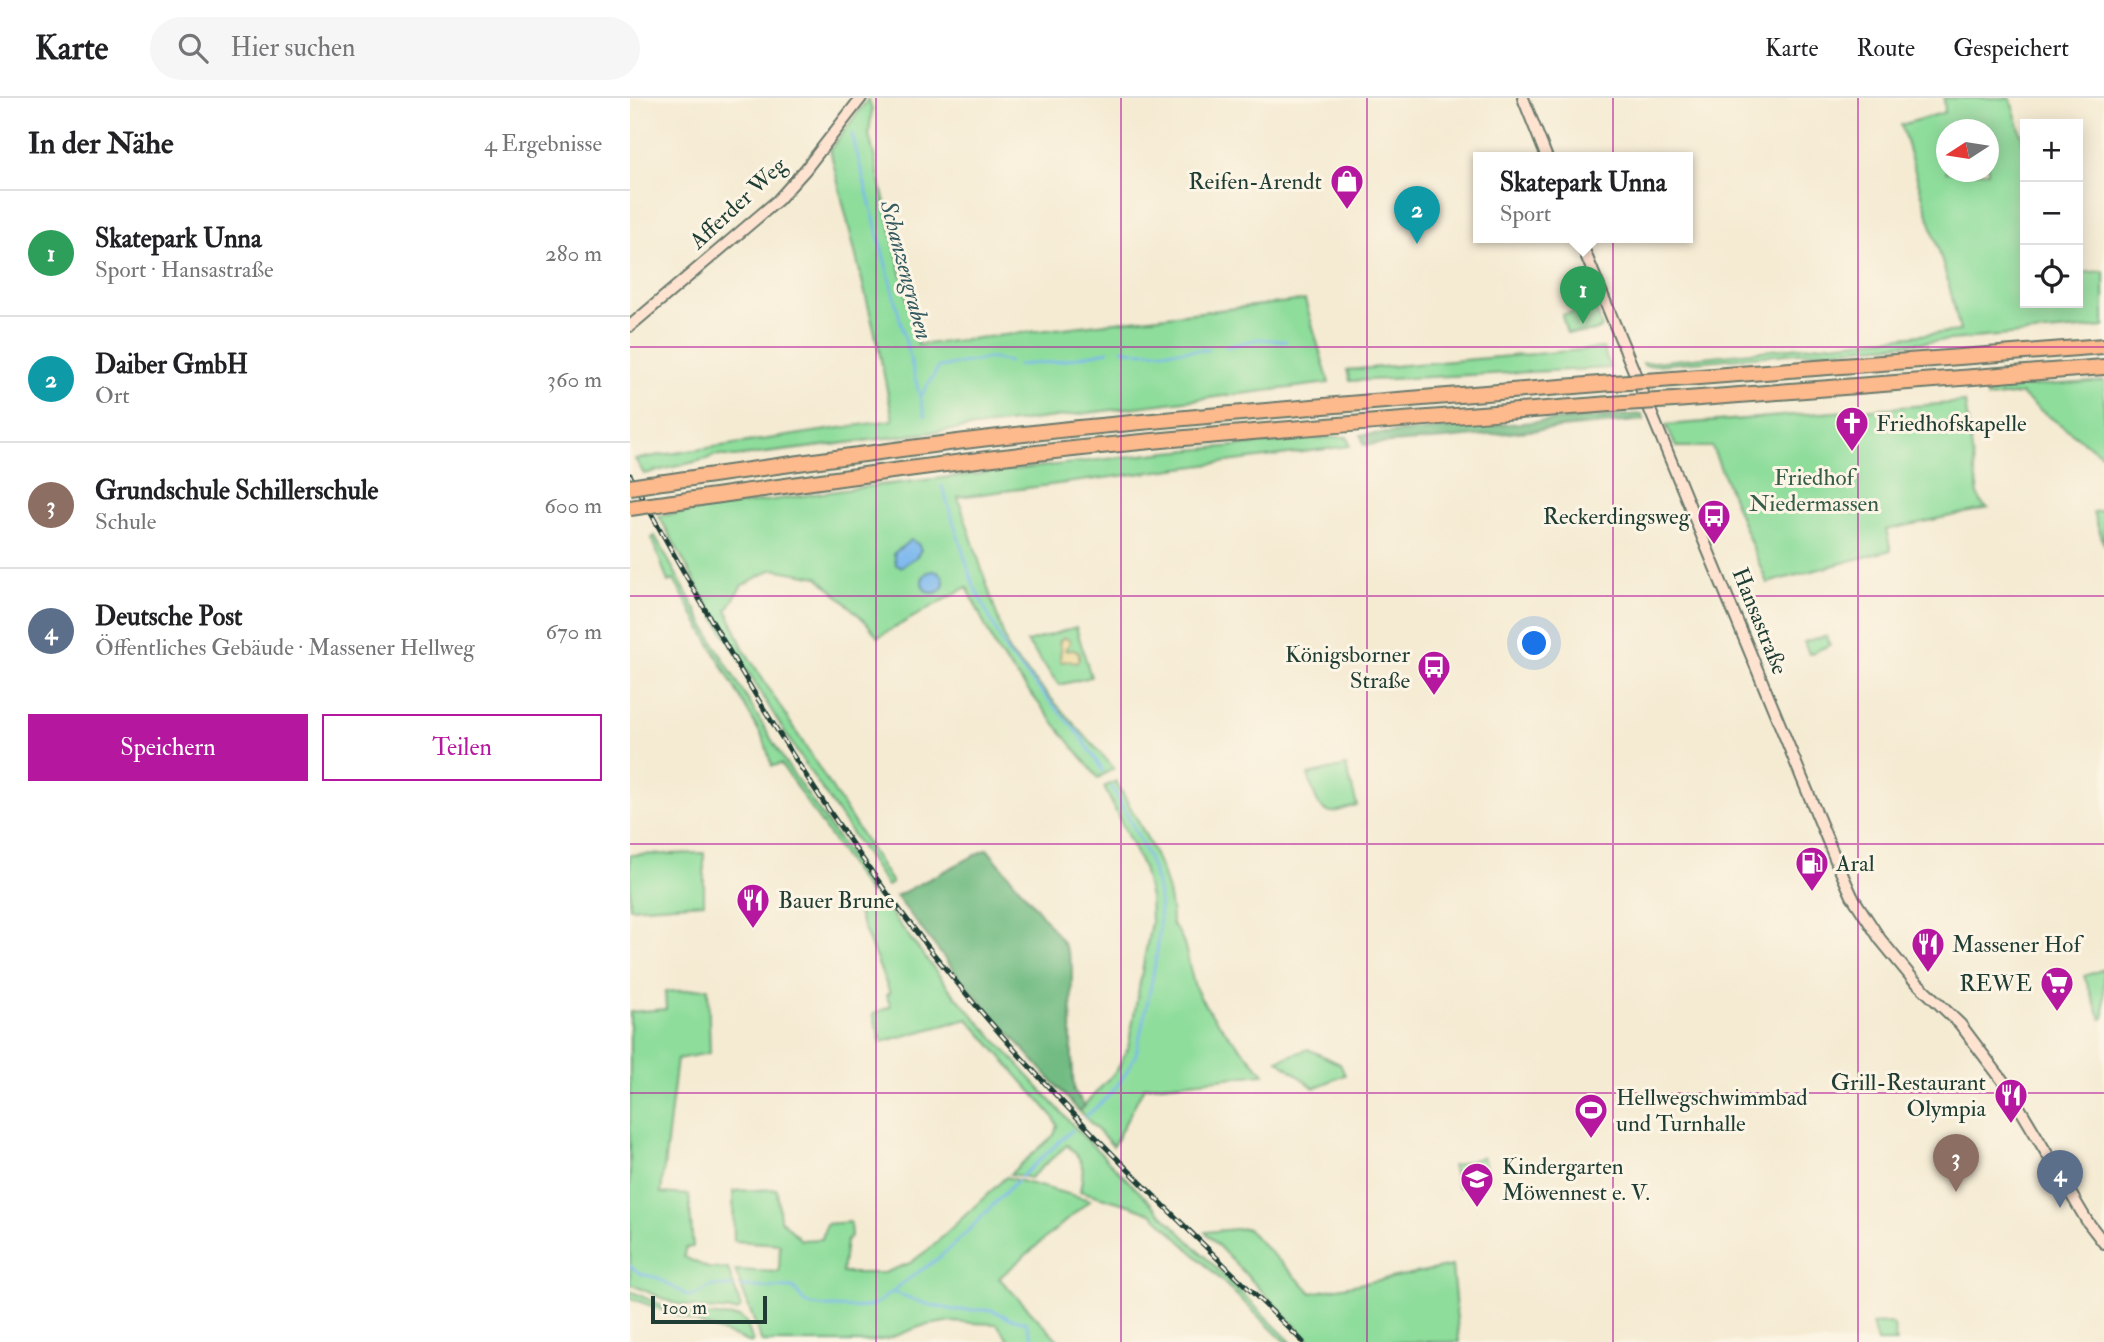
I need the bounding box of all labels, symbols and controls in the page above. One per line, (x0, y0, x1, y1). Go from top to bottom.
search box (150, 17, 640, 80)
text: Karte (35, 28, 108, 69)
icon: search (174, 29, 212, 67)
text: Hier suchen (230, 32, 355, 64)
text: Karte (1765, 33, 1818, 64)
text: Route (1856, 33, 1915, 64)
text: Gespeichert (1953, 33, 2069, 64)
north arrow (1936, 119, 1999, 182)
map controls (2020, 119, 2083, 308)
button: + (2020, 119, 2083, 182)
text: In der Nähe (28, 125, 173, 162)
text: 4 Ergebnisse (484, 129, 602, 158)
street label: Afferder Weg (683, 150, 793, 256)
popup (1473, 152, 1693, 243)
shop icon: Reifen-Arendt (1328, 162, 1366, 211)
place label: Reifen-Arendt (1188, 167, 1322, 196)
text: Skatepark Unna (1500, 167, 1666, 199)
button: − (2020, 182, 2083, 245)
pin: 2 (1394, 186, 1440, 244)
water label: Schanzengraben (872, 196, 939, 343)
text: Sport (1500, 199, 1551, 228)
text: Skatepark Unna (95, 223, 262, 255)
text: 1 (47, 239, 55, 268)
text: 280 m (545, 239, 602, 268)
button: locate (2020, 245, 2083, 308)
text: Sport · Hansastraße (95, 255, 274, 284)
pin: 1 (1560, 266, 1606, 324)
text: Daiber GmbH (95, 349, 248, 381)
text: 2 (45, 365, 57, 394)
text: 360 m (547, 365, 602, 394)
text: Ort (95, 381, 130, 410)
church icon: Friedhofskapelle (1833, 404, 1871, 453)
place label: Friedhofskapelle (1876, 409, 2027, 439)
park label: Friedhof Niedermassen (1749, 463, 1879, 518)
text: Grundschule Schillerschule (95, 475, 378, 507)
text: 3 (47, 491, 55, 520)
text: 600 m (544, 491, 602, 520)
bus stop icon: Reckerdingsweg (1695, 497, 1733, 546)
place label: Reckerdingsweg (1543, 502, 1691, 531)
text: Schule (95, 507, 156, 536)
street label: Hansastraße (1725, 563, 1795, 679)
text: Deutsche Post (95, 601, 243, 633)
text: 4 (45, 617, 57, 646)
text: 670 m (545, 617, 602, 646)
your location (1517, 626, 1551, 660)
text: Öffentliches Gebäude · Massener Hellweg (95, 633, 475, 662)
place label: Königsborner Straße (1285, 640, 1410, 695)
bus stop icon: Königsborner Straße (1415, 648, 1453, 697)
button: Speichern (28, 714, 308, 781)
button: Teilen (322, 714, 602, 781)
fuel station icon: Aral (1793, 844, 1831, 893)
place label: Aral (1835, 849, 1875, 878)
restaurant icon: Bauer Brune (734, 881, 772, 930)
place label: Bauer Brune (778, 886, 895, 915)
restaurant icon: Massener Hof (1909, 925, 1947, 974)
place label: Massener Hof (1952, 930, 2084, 959)
supermarket icon: REWE (2038, 964, 2076, 1013)
place label: REWE (1959, 969, 2032, 998)
place label: Grill-Restaurant Olympia (1831, 1068, 1987, 1124)
restaurant icon: Grill-Restaurant Olympia (1992, 1076, 2030, 1125)
place label: Hellwegschwimmbad und Turnhalle (1616, 1083, 1808, 1138)
sports icon: Hellwegschwimmbad und Turnhalle (1572, 1091, 1610, 1140)
pin: 3 (1933, 1134, 1979, 1192)
pin: 4 (2037, 1150, 2083, 1208)
place label: Kindergarten Möwennest e. V. (1502, 1152, 1650, 1207)
school or university icon: Kindergarten Möwennest e. V. (1458, 1160, 1496, 1209)
scale bar (651, 1293, 766, 1325)
text: 100 m (662, 1296, 707, 1320)

